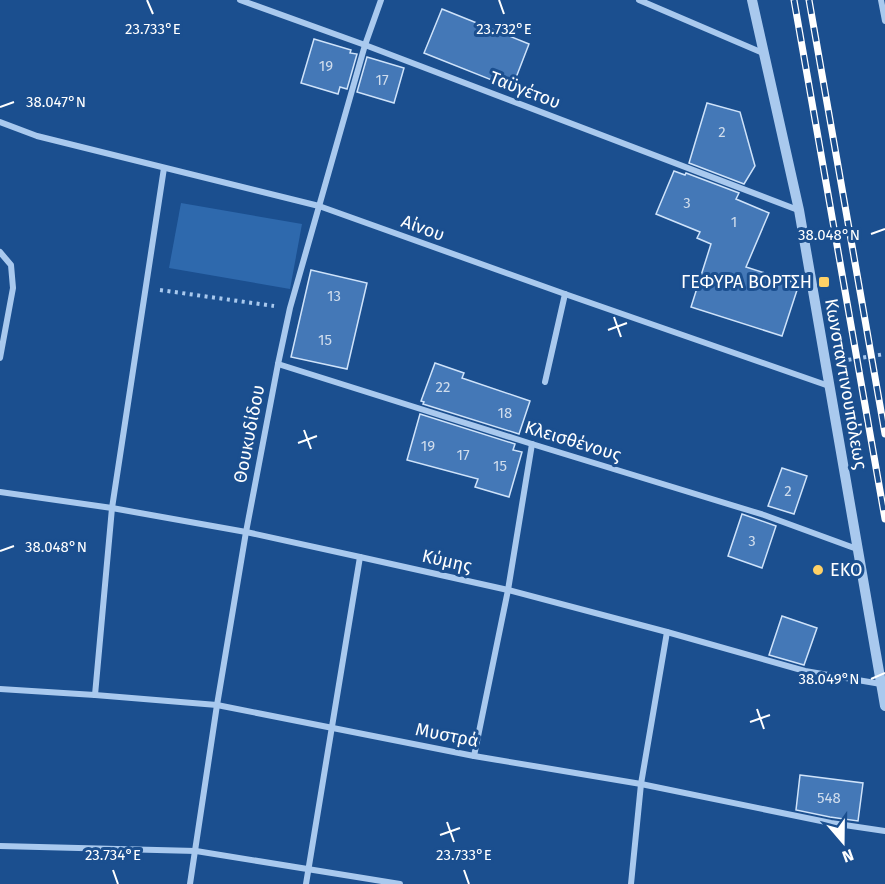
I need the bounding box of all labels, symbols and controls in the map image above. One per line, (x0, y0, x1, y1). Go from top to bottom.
text: 23.733°E (125, 20, 181, 38)
text: 23.732°E (476, 20, 532, 38)
house number: 19 (319, 57, 333, 75)
street label: Ταϋγέτου (486, 66, 564, 114)
house number: 17 (375, 71, 389, 89)
text: 38.047°N (26, 93, 86, 111)
house number: 2 (718, 123, 726, 141)
house number: 3 (683, 194, 691, 212)
street label: Αίνου (398, 210, 448, 246)
house number: 1 (731, 213, 737, 231)
text: 38.048°N (798, 226, 860, 244)
place label: ΓΕΦΥΡΑ ΒΟΡΤΣΗ (681, 271, 812, 293)
marker: ΓΕΦΥΡΑ ΒΟΡΤΣΗ (817, 275, 831, 289)
house number: 13 (327, 287, 341, 305)
street label: Κωνσταντινουπόλεως (820, 297, 872, 472)
house number: 15 (318, 331, 332, 349)
house number: 22 (436, 378, 450, 396)
street label: Θουκυδίδου (229, 383, 269, 485)
house number: 18 (498, 404, 512, 422)
street label: Κλεισθένους (522, 416, 625, 466)
house number: 19 (421, 437, 435, 455)
house number: 17 (456, 446, 470, 464)
house number: 15 (493, 457, 507, 475)
house number: 2 (784, 482, 792, 500)
house number: 3 (748, 532, 756, 550)
text: 38.048°N (25, 538, 87, 556)
street label: Κύμης (420, 545, 475, 578)
place label: EKO (830, 559, 862, 581)
marker: EKO (811, 563, 825, 577)
text: 38.049°N (798, 670, 860, 688)
street label: Μυστρά (414, 718, 480, 752)
house number: 548 (817, 789, 841, 807)
north arrow (813, 812, 873, 872)
text: N (840, 845, 856, 866)
text: 23.734°E (85, 846, 141, 864)
text: 23.733°E (436, 846, 492, 864)

